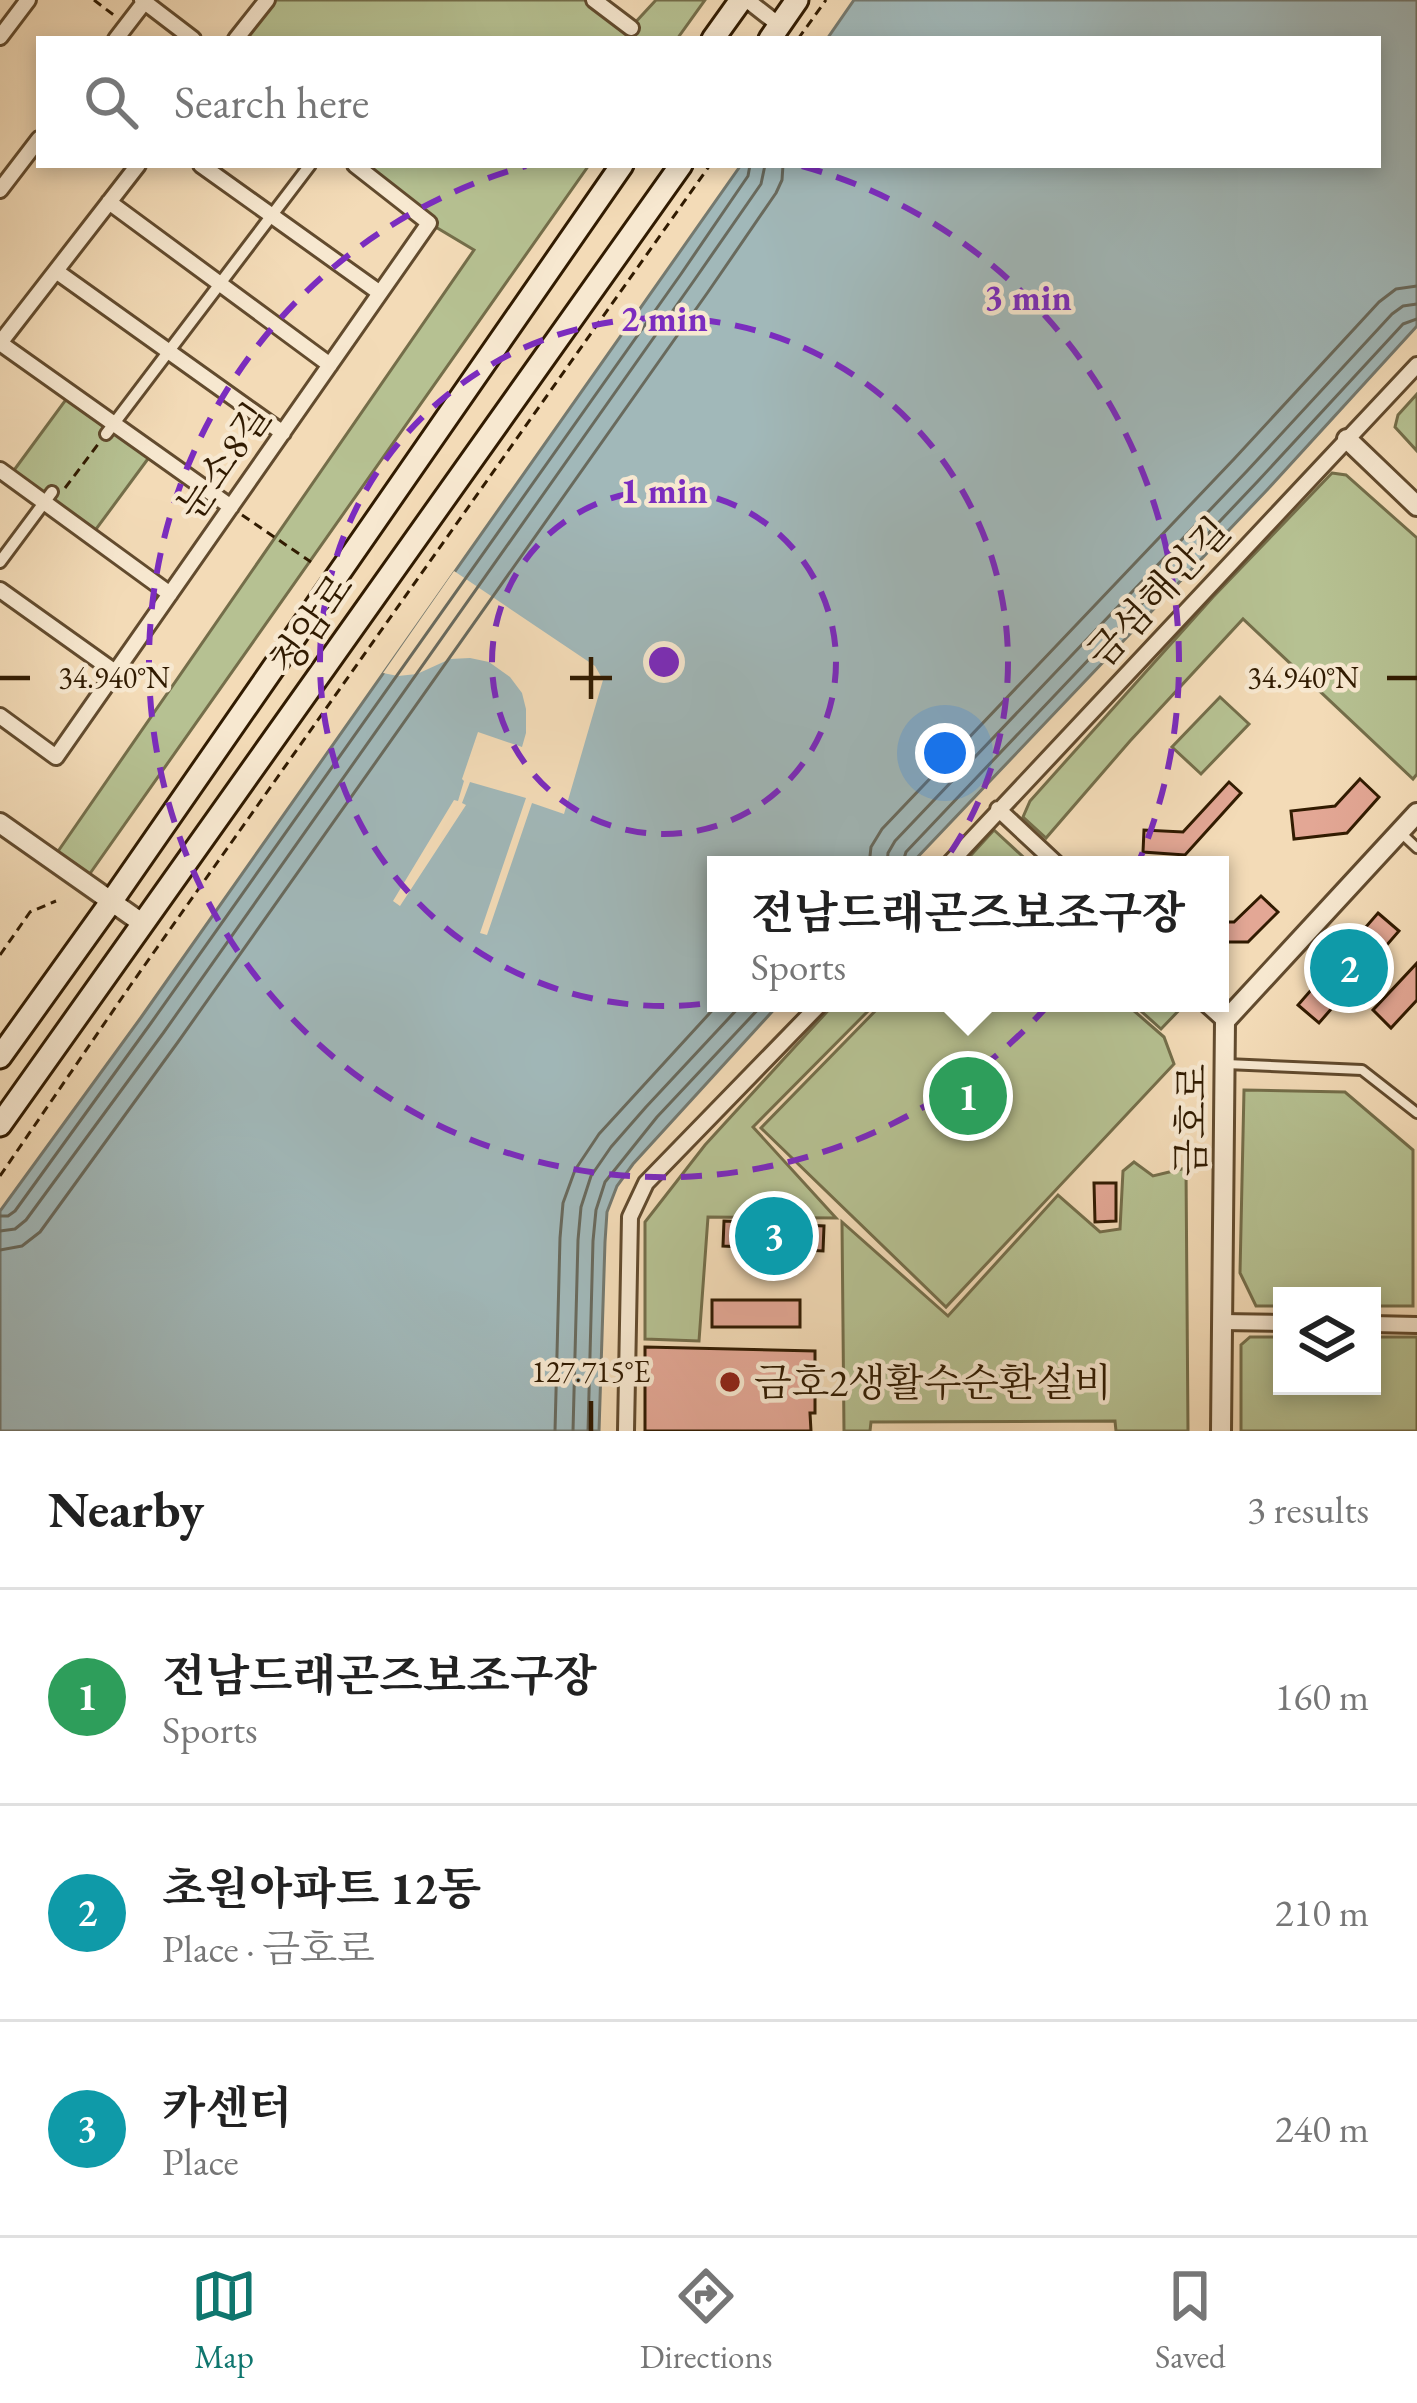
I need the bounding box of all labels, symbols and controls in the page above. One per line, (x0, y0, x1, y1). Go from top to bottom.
search box (36, 36, 1381, 168)
icon: search (78, 69, 144, 135)
text: Search here (174, 73, 369, 131)
text: 3 min (984, 274, 1072, 321)
text: 2 min (620, 295, 708, 342)
street label: 눈소8길 (165, 393, 282, 530)
text: 1 min (620, 467, 708, 514)
street label: 금섬해안길 (1075, 506, 1241, 679)
street label: 청암로 (258, 563, 365, 685)
centre of rings (643, 641, 685, 683)
text: 34.940°N (58, 658, 170, 697)
text: 34.940°N (1247, 658, 1359, 697)
your location (915, 723, 975, 783)
popup (707, 856, 1229, 1012)
text: 전남드래곤즈보조구장 (751, 883, 1185, 941)
pin: 2 (1310, 923, 1388, 1013)
text: Sports (751, 941, 846, 992)
pin: 1 (929, 1051, 1007, 1141)
street label: 금호로 (1165, 1063, 1218, 1177)
pin: 3 (735, 1191, 813, 1281)
map controls (1273, 1287, 1381, 1395)
button: layers (1273, 1287, 1381, 1395)
text: 127.715°E (532, 1352, 651, 1391)
place label: 금호2생활수순환설비 (754, 1357, 1112, 1408)
marker: 금호2생활수순환설비 (717, 1369, 743, 1395)
text: Nearby (48, 1476, 204, 1542)
text: 3 results (1247, 1484, 1369, 1535)
text: 전남드래곤즈보조구장 (162, 1646, 597, 1704)
text: 1 (77, 1671, 97, 1722)
text: 160 m (1275, 1671, 1369, 1722)
text: Sports (162, 1704, 258, 1755)
text: 초원아파트 12동 (162, 1859, 481, 1917)
text: 2 (77, 1887, 97, 1938)
text: 210 m (1275, 1887, 1369, 1938)
text: Place · 금호로 (162, 1923, 375, 1974)
text: 카센터 (162, 2078, 292, 2136)
text: 3 (77, 2103, 97, 2154)
text: 240 m (1275, 2103, 1369, 2154)
text: Place (162, 2136, 239, 2187)
tab: Map (191, 2263, 257, 2378)
tab: Directions (640, 2263, 773, 2378)
tab: Saved (1155, 2263, 1226, 2378)

